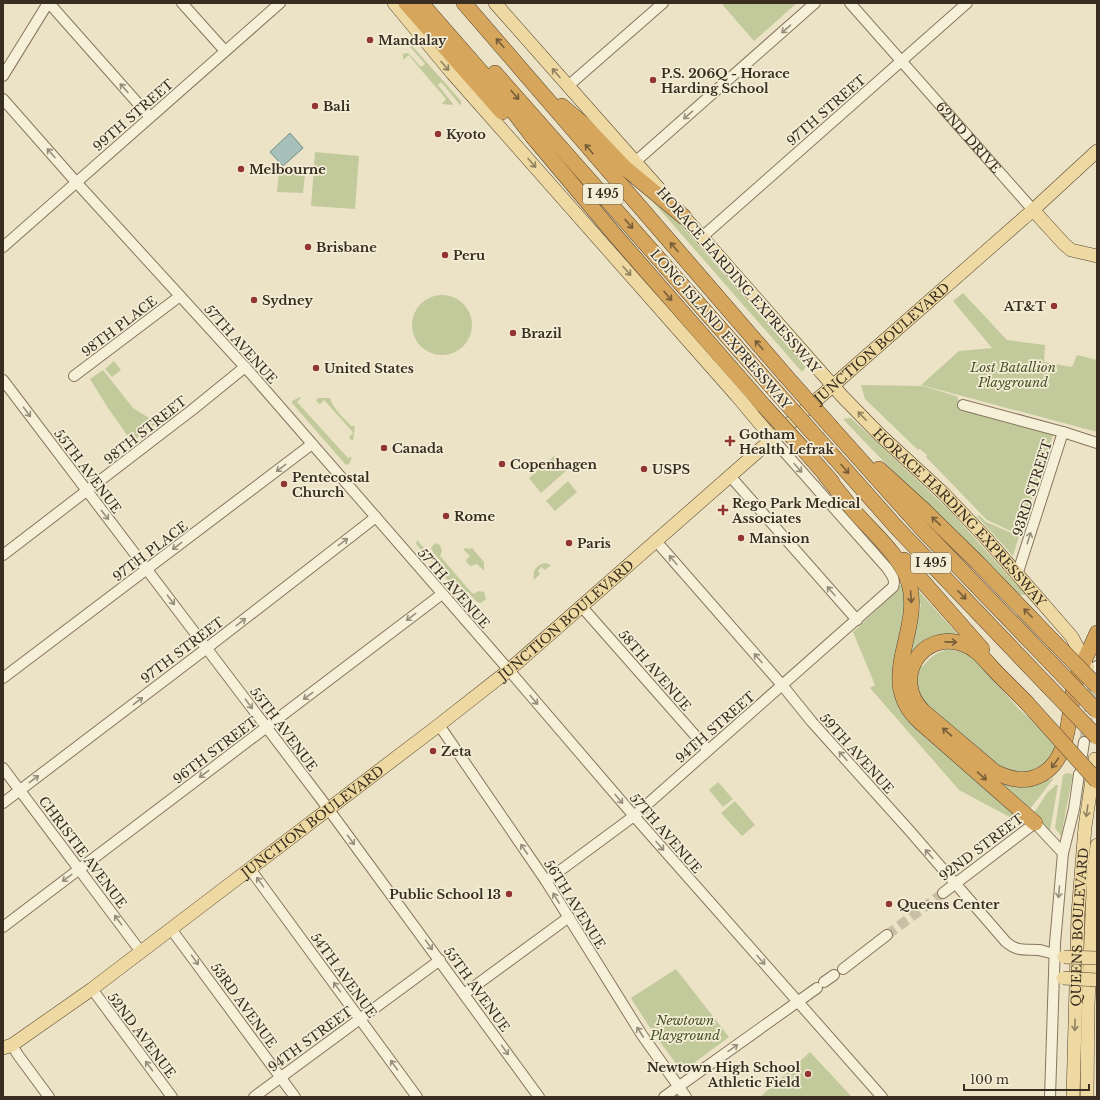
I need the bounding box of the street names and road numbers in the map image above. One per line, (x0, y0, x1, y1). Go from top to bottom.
street label: 97TH STREET (783, 71, 870, 149)
street label: 99TH STREET (90, 75, 178, 155)
street label: 62ND DRIVE (932, 98, 1004, 177)
road number: I 495 (583, 184, 623, 204)
street label: HORACE HARDING EXPRESSWAY (653, 184, 825, 377)
street label: LONG ISLAND EXPRESSWAY (646, 246, 795, 413)
street label: JUNCTION BOULEVARD (809, 279, 953, 409)
street label: 98TH PLACE (78, 292, 161, 360)
street label: 57TH AVENUE (201, 301, 281, 388)
street label: 98TH STREET (100, 392, 191, 468)
street label: HORACE HARDING EXPRESSWAY (869, 425, 1050, 610)
street label: 55TH AVENUE (50, 426, 125, 517)
street label: 93RD STREET (1009, 437, 1056, 538)
street label: 97TH PLACE (109, 518, 191, 585)
street label: 57TH AVENUE (414, 545, 493, 632)
road number: I 495 (911, 553, 951, 573)
street label: JUNCTION BOULEVARD (493, 556, 638, 685)
street label: 97TH STREET (137, 613, 228, 687)
street label: 58TH AVENUE (615, 626, 694, 714)
street label: 55TH AVENUE (246, 684, 321, 775)
street label: 94TH STREET (672, 688, 759, 767)
street label: 59TH AVENUE (816, 710, 897, 797)
street label: 96TH STREET (170, 713, 261, 788)
street label: JUNCTION BOULEVARD (236, 762, 387, 883)
street label: 57TH AVENUE (626, 790, 705, 877)
street label: CHRISTIE AVENUE (35, 793, 130, 912)
street label: 92ND STREET (936, 810, 1027, 885)
street label: QUEENS BOULEVARD (1067, 847, 1092, 1007)
street label: 56TH AVENUE (540, 856, 609, 952)
street label: 54TH AVENUE (307, 929, 380, 1021)
street label: 55TH AVENUE (440, 943, 513, 1035)
street label: 53RD AVENUE (207, 959, 280, 1051)
street label: 52ND AVENUE (104, 989, 179, 1081)
street label: 94TH STREET (265, 1003, 356, 1076)

